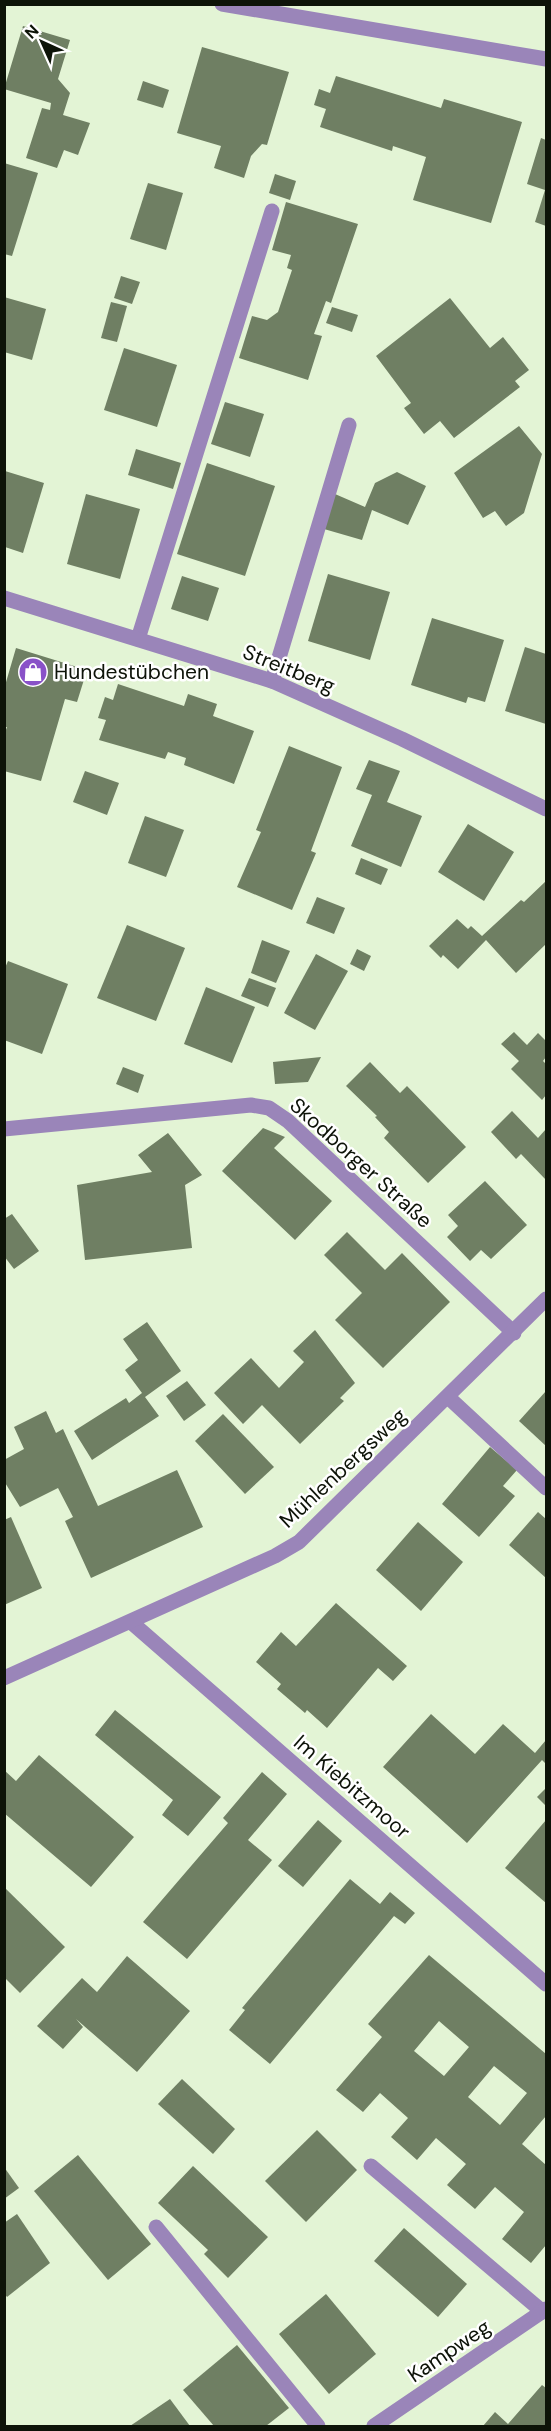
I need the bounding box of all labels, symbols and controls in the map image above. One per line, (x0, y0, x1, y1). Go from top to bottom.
north arrow (12, 12, 72, 72)
text: N (20, 20, 43, 43)
street label: Streitberg (239, 638, 340, 700)
shop icon: Hundestübchen (17, 656, 49, 688)
place label: Hundestübchen (54, 658, 209, 686)
street label: Skodborger Straße (284, 1092, 438, 1234)
street label: Mühlenbergsweg (273, 1402, 413, 1534)
street label: Im Kiebitzmoor (288, 1729, 416, 1846)
street label: Kampweg (402, 2313, 496, 2389)

